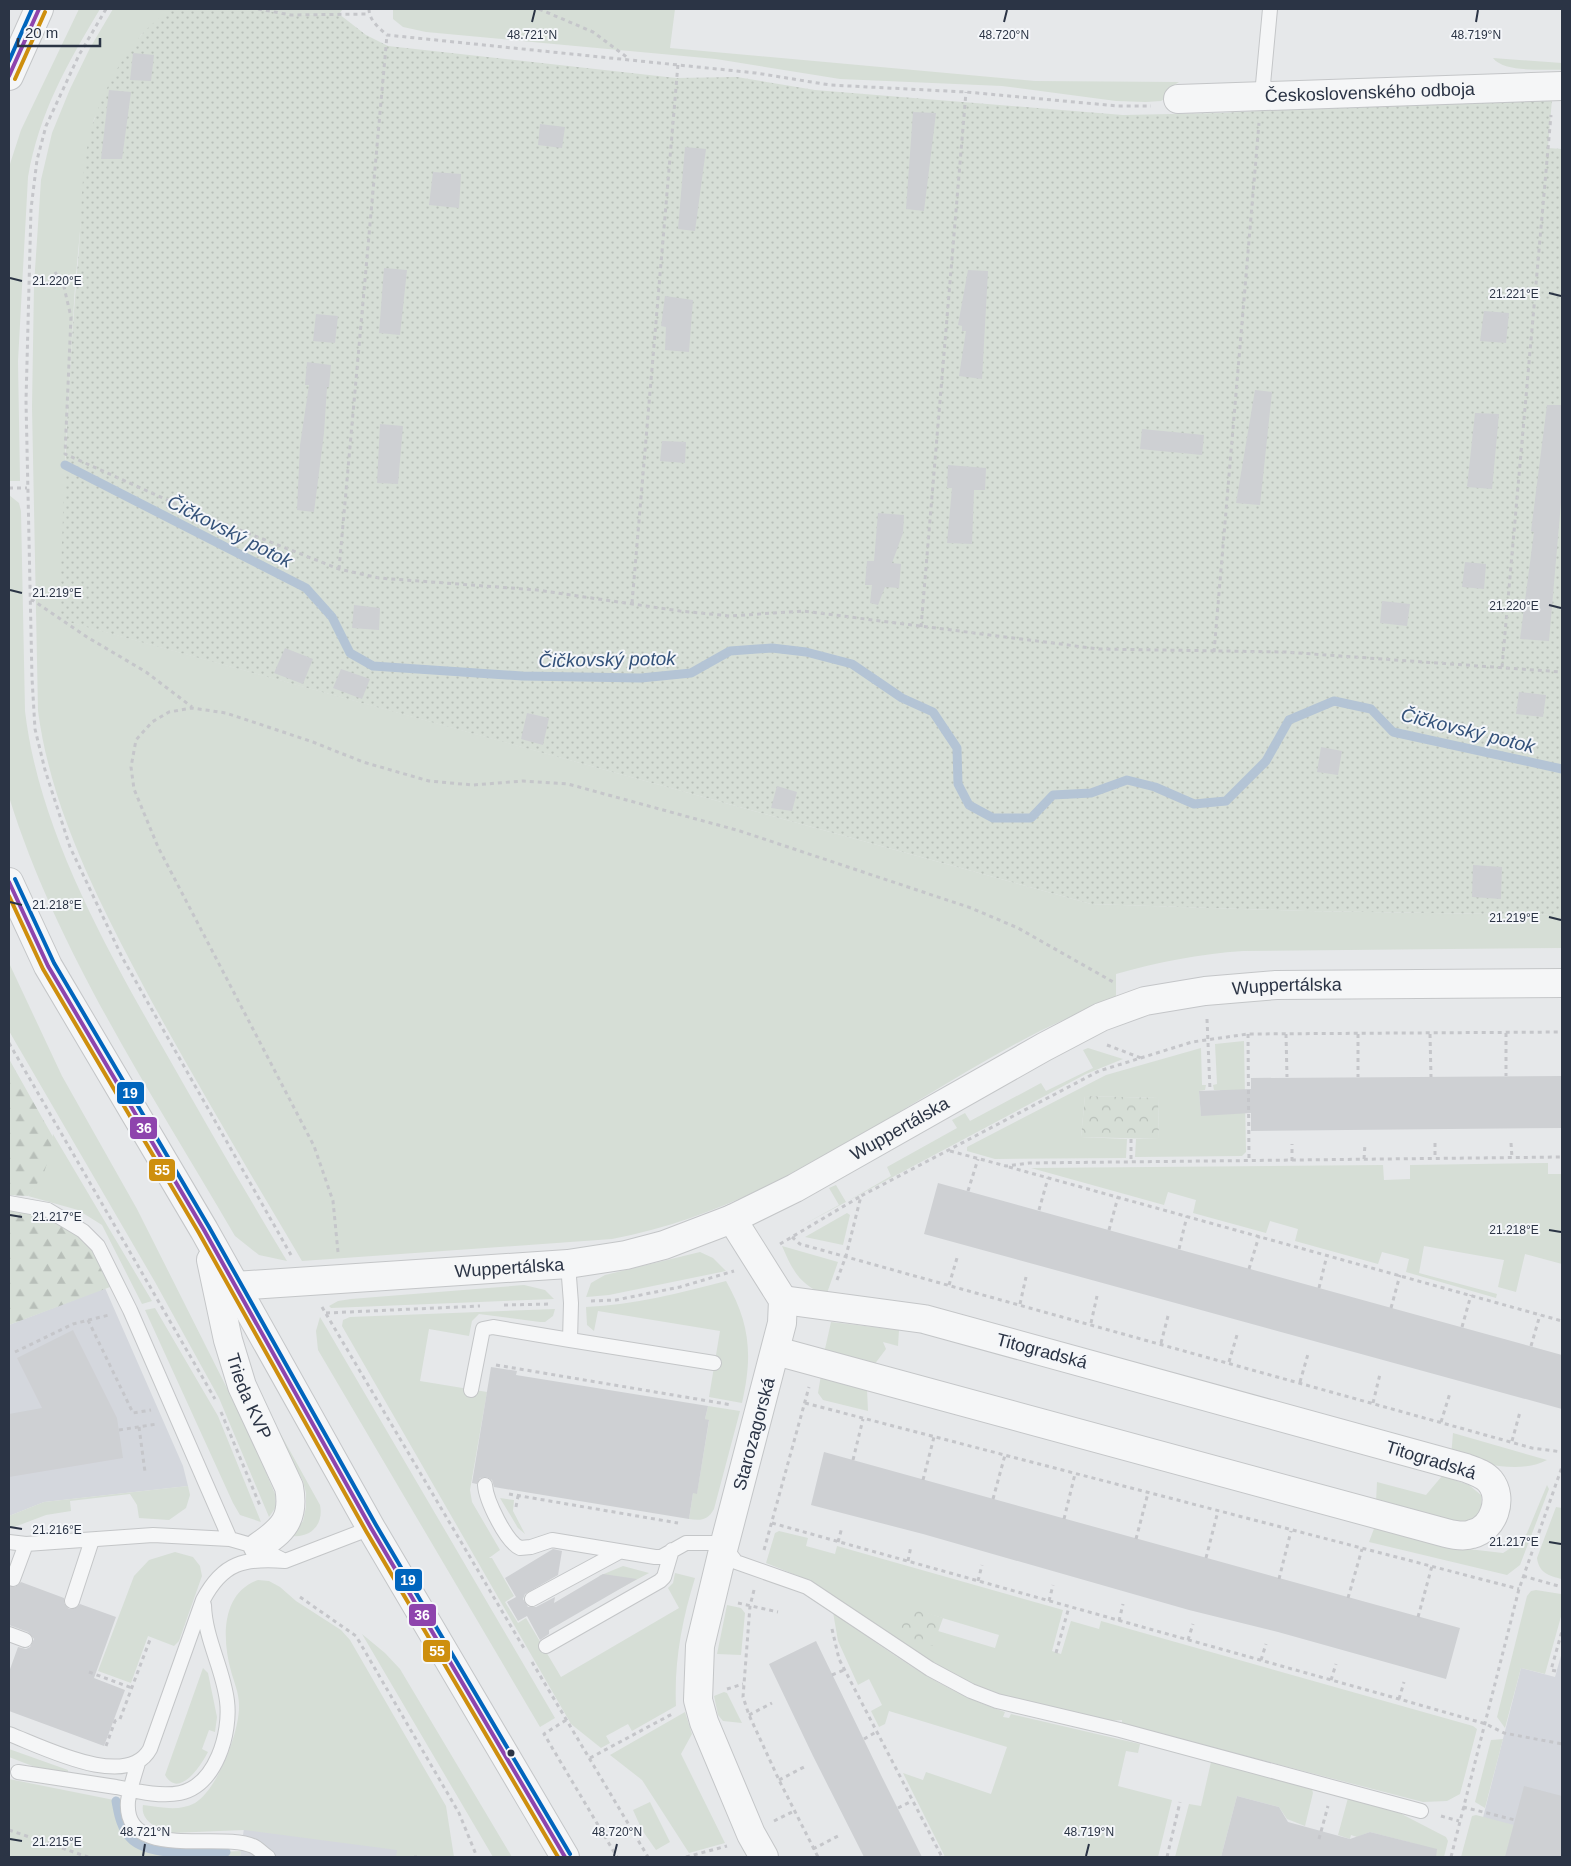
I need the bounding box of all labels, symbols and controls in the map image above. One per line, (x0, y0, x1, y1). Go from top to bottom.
scale bar (18, 15, 100, 47)
text: 20 m (25, 24, 58, 41)
text: 48.721°N (507, 28, 557, 42)
text: 48.720°N (979, 28, 1029, 42)
text: 48.719°N (1451, 28, 1501, 42)
street label: Československého odboja (1264, 79, 1476, 106)
text: 21.220°E (32, 274, 82, 288)
text: 21.221°E (1489, 287, 1539, 301)
water label: Čičkovský potok (164, 491, 297, 573)
text: 21.219°E (32, 586, 82, 600)
text: 21.220°E (1489, 599, 1539, 613)
water label: Čičkovský potok (538, 648, 677, 671)
water label: Čičkovský potok (1399, 704, 1538, 758)
text: 21.218°E (32, 898, 82, 912)
text: 21.219°E (1489, 911, 1539, 925)
street label: Wuppertálska (1231, 975, 1343, 999)
line badge: 19 (116, 1081, 145, 1105)
text: 19 (122, 1085, 138, 1101)
street label: Wuppertálska (847, 1093, 953, 1164)
line badge: 36 (129, 1116, 158, 1140)
text: 36 (136, 1120, 152, 1136)
line badge: 55 (148, 1158, 176, 1182)
text: 55 (154, 1162, 170, 1178)
text: 21.217°E (32, 1210, 82, 1224)
text: 21.218°E (1489, 1223, 1539, 1237)
street label: Wuppertálska (454, 1254, 566, 1281)
street label: Titogradská (994, 1329, 1091, 1373)
street label: Trieda KVP (223, 1351, 275, 1443)
street label: Starozagorská (729, 1374, 779, 1493)
street label: Titogradská (1383, 1437, 1480, 1484)
text: 21.216°E (32, 1523, 82, 1537)
text: 21.217°E (1489, 1535, 1539, 1549)
line badge: 19 (394, 1568, 423, 1592)
text: 19 (400, 1572, 416, 1588)
line badge: 36 (408, 1603, 437, 1627)
text: 36 (414, 1607, 430, 1623)
line badge: 55 (422, 1639, 451, 1663)
text: 55 (429, 1643, 445, 1659)
unlabelled marker (506, 1748, 516, 1758)
text: 48.721°N (120, 1825, 170, 1839)
text: 48.720°N (592, 1825, 642, 1839)
text: 48.719°N (1064, 1825, 1114, 1839)
text: 21.215°E (32, 1835, 82, 1849)

